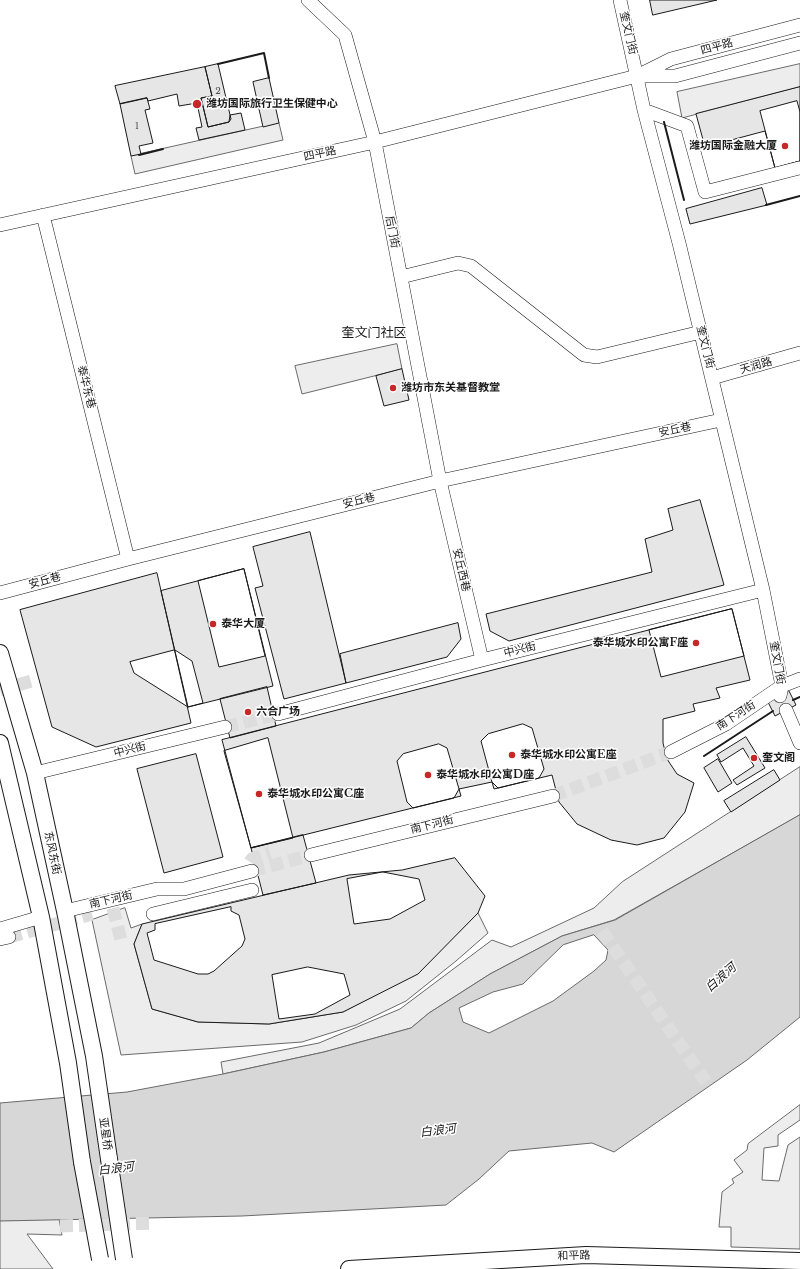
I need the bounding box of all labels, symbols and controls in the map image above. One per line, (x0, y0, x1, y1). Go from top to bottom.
street label: 奎文门街 (617, 10, 639, 56)
street label: 四平路 (699, 36, 735, 58)
house number: 2 (215, 86, 221, 96)
place label: 潍坊国际旅行卫生保健中心 (206, 97, 338, 111)
marker: 潍坊国际旅行卫生保健中心 (191, 98, 203, 110)
house number: 1 (135, 121, 139, 131)
place label: 潍坊国际金融大厦 (689, 139, 777, 153)
marker: 潍坊国际金融大厦 (780, 141, 790, 151)
street label: 四平路 (302, 144, 338, 164)
street label: 后门街 (382, 215, 402, 249)
street label: 奎文门街 (693, 324, 717, 370)
district label: 奎文门社区 (342, 325, 406, 341)
street label: 天润路 (738, 355, 774, 377)
street label: 泰华东巷 (74, 364, 98, 410)
place label: 潍坊市东关基督教堂 (401, 381, 500, 395)
marker: 潍坊市东关基督教堂 (388, 383, 398, 393)
street label: 安丘巷 (657, 420, 693, 440)
street label: 安丘巷 (341, 491, 377, 511)
street label: 安丘西巷 (450, 547, 472, 593)
street label: 安丘巷 (27, 570, 63, 592)
place label: 泰华大厦 (221, 617, 265, 631)
marker: 泰华大厦 (208, 619, 218, 629)
place label: 泰华城水印公寓F座 (592, 636, 688, 650)
marker: 泰华城水印公寓F座 (691, 638, 701, 648)
street label: 中兴街 (502, 640, 538, 660)
street label: 奎文门街 (767, 640, 787, 686)
street label: 南下河街 (714, 698, 758, 734)
place label: 六合广场 (256, 705, 300, 719)
marker: 六合广场 (243, 707, 253, 717)
street label: 中兴街 (112, 740, 148, 760)
place label: 泰华城水印公寓E座 (520, 748, 616, 762)
marker: 泰华城水印公寓E座 (507, 750, 517, 760)
place label: 奎文阁 (762, 751, 795, 765)
marker: 奎文阁 (749, 753, 759, 763)
place label: 泰华城水印公寓D座 (436, 768, 534, 782)
marker: 泰华城水印公寓D座 (423, 770, 433, 780)
place label: 泰华城水印公寓C座 (267, 787, 364, 801)
marker: 泰华城水印公寓C座 (254, 789, 264, 799)
street label: 南下河街 (409, 813, 455, 837)
street label: 东风东街 (41, 830, 63, 876)
street label: 南下河街 (88, 889, 134, 911)
water label: 白浪河 (703, 961, 739, 995)
street label: 亚星桥 (96, 1117, 114, 1151)
water label: 白浪河 (419, 1122, 457, 1140)
water label: 白浪河 (97, 1160, 135, 1178)
street label: 和平路 (557, 1249, 591, 1263)

